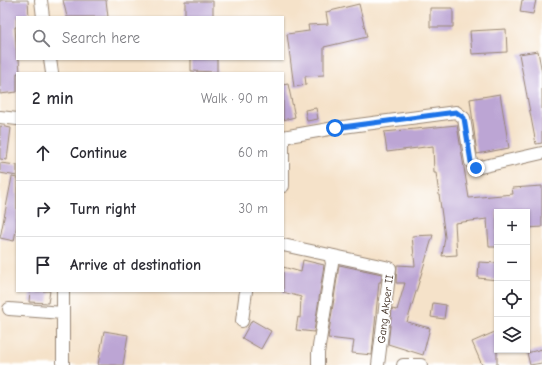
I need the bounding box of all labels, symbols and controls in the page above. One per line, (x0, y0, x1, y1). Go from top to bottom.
search box (16, 16, 284, 60)
icon: search (30, 27, 52, 49)
text: Search here (62, 29, 140, 47)
text: 2 min (32, 89, 73, 108)
text: Walk · 90 m (201, 91, 268, 106)
route start (326, 119, 344, 137)
icon: ahead (32, 142, 54, 164)
text: Continue (70, 144, 127, 162)
text: 60 m (238, 145, 268, 160)
route end (467, 159, 485, 177)
icon: right (32, 198, 54, 220)
text: Turn right (70, 200, 136, 218)
text: 30 m (238, 201, 268, 216)
map controls (494, 209, 530, 353)
button: + (494, 209, 530, 245)
button: − (494, 245, 530, 281)
icon: arrive (32, 254, 54, 276)
text: Arrive at destination (70, 256, 201, 274)
street label: Gang Akper II (375, 274, 396, 344)
button: locate (494, 281, 530, 317)
button: layers (494, 317, 530, 353)

